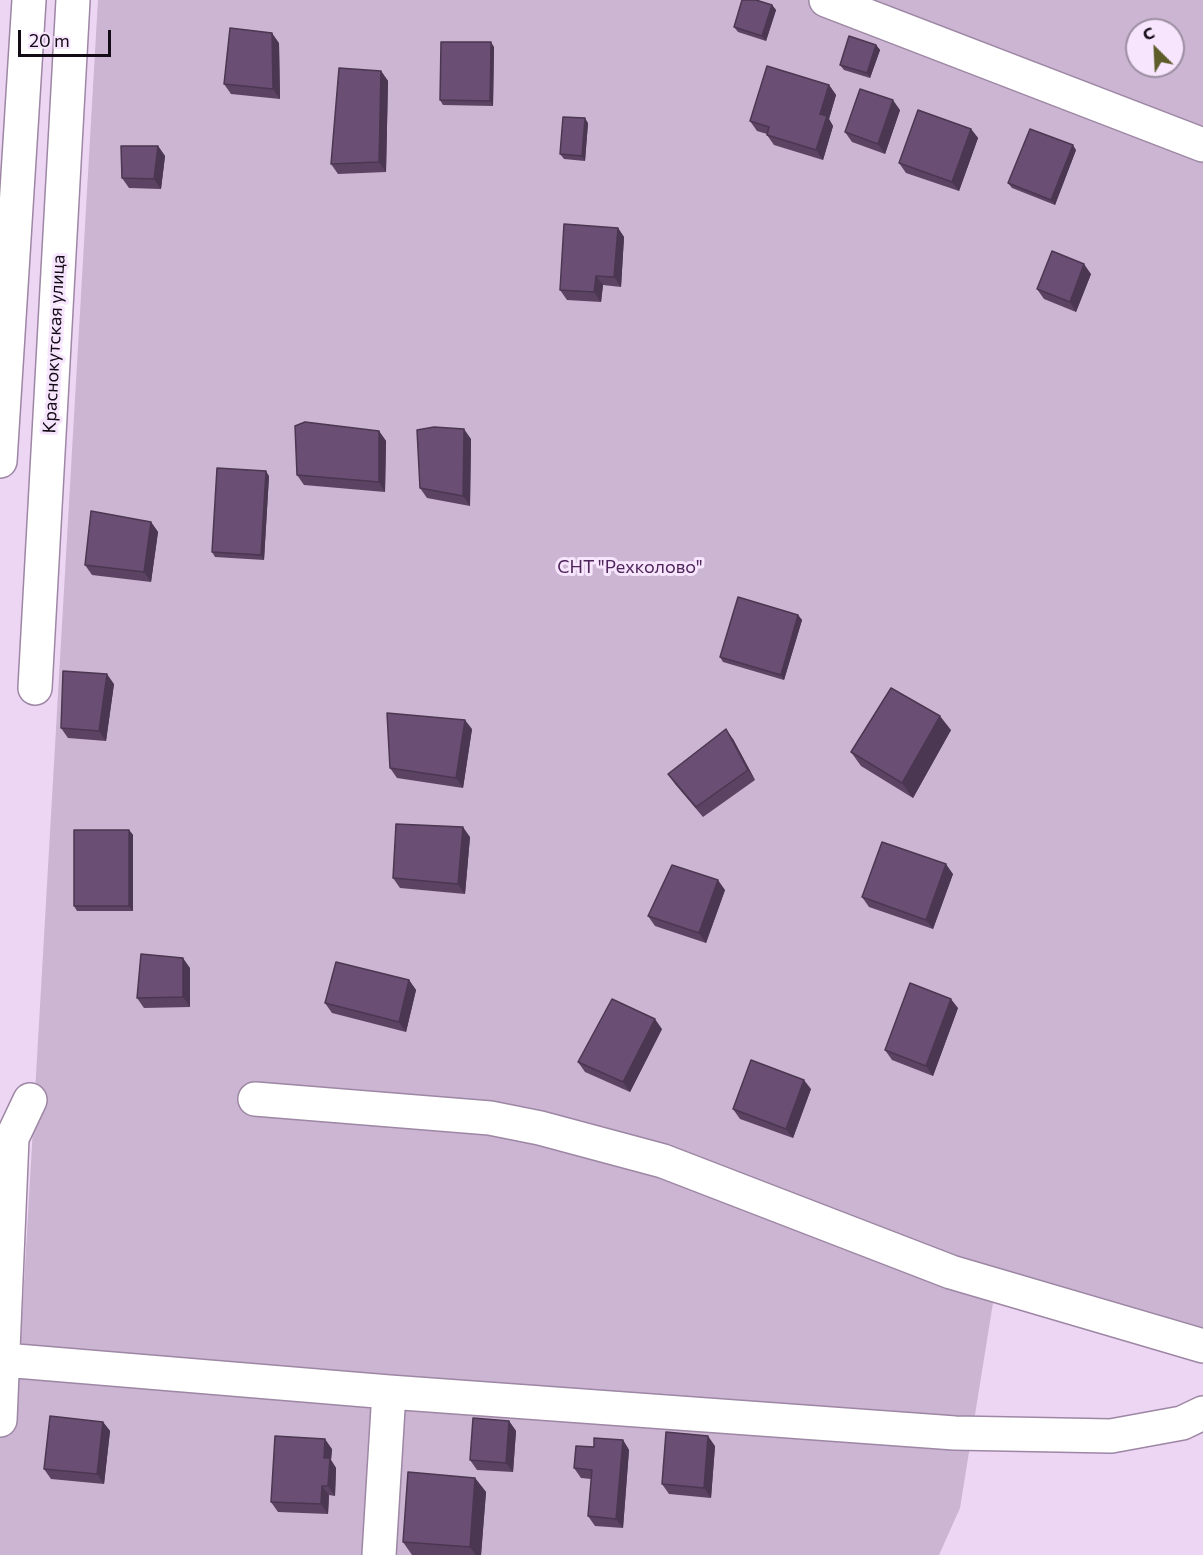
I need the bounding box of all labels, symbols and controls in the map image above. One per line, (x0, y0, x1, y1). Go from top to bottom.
scale bar (21, 18, 114, 56)
north arrow (1125, 18, 1185, 78)
text: С (1139, 22, 1157, 44)
text: 20 m (29, 29, 70, 51)
street label: Краснокутская улица (39, 254, 69, 434)
park label: СНТ "Рехколово" (557, 556, 703, 578)

